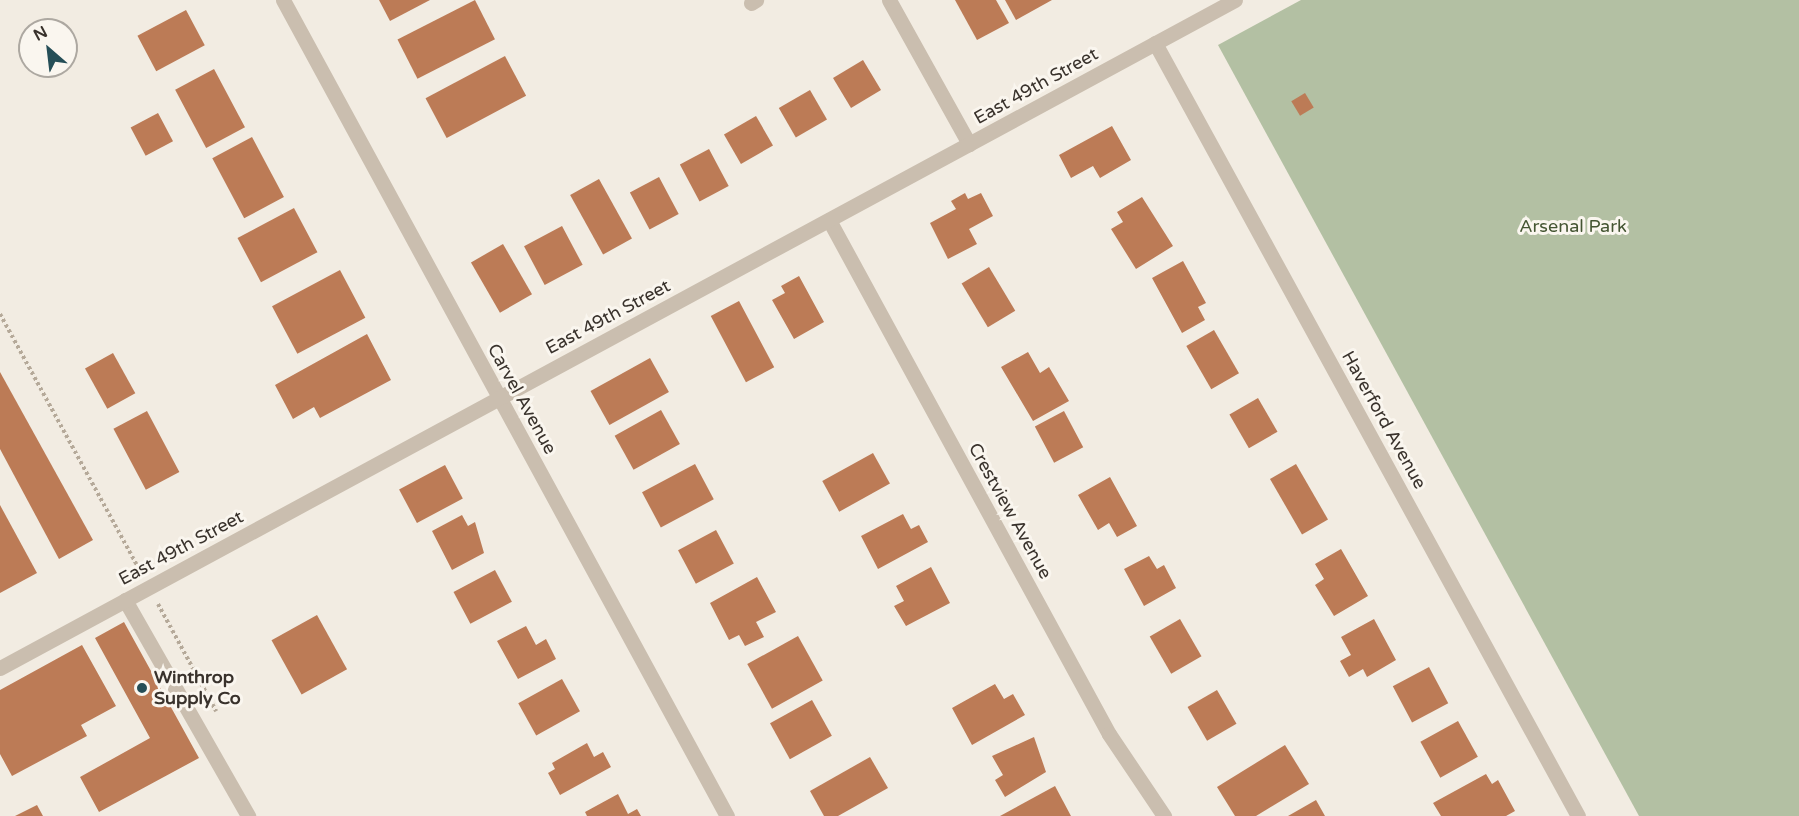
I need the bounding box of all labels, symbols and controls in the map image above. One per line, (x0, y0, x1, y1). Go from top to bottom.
north arrow (18, 18, 78, 78)
text: N (30, 22, 51, 46)
street label: East 49th Street (970, 43, 1102, 129)
park label: Arsenal Park (1519, 215, 1627, 237)
street label: East 49th Street (542, 275, 674, 359)
street label: Carvel Avenue (483, 340, 561, 458)
street label: Haverford Avenue (1337, 347, 1431, 493)
street label: Crestview Avenue (964, 439, 1056, 583)
street label: East 49th Street (115, 506, 247, 590)
place label: Winthrop Supply Co (154, 667, 241, 710)
marker: Winthrop Supply Co (135, 681, 149, 695)

